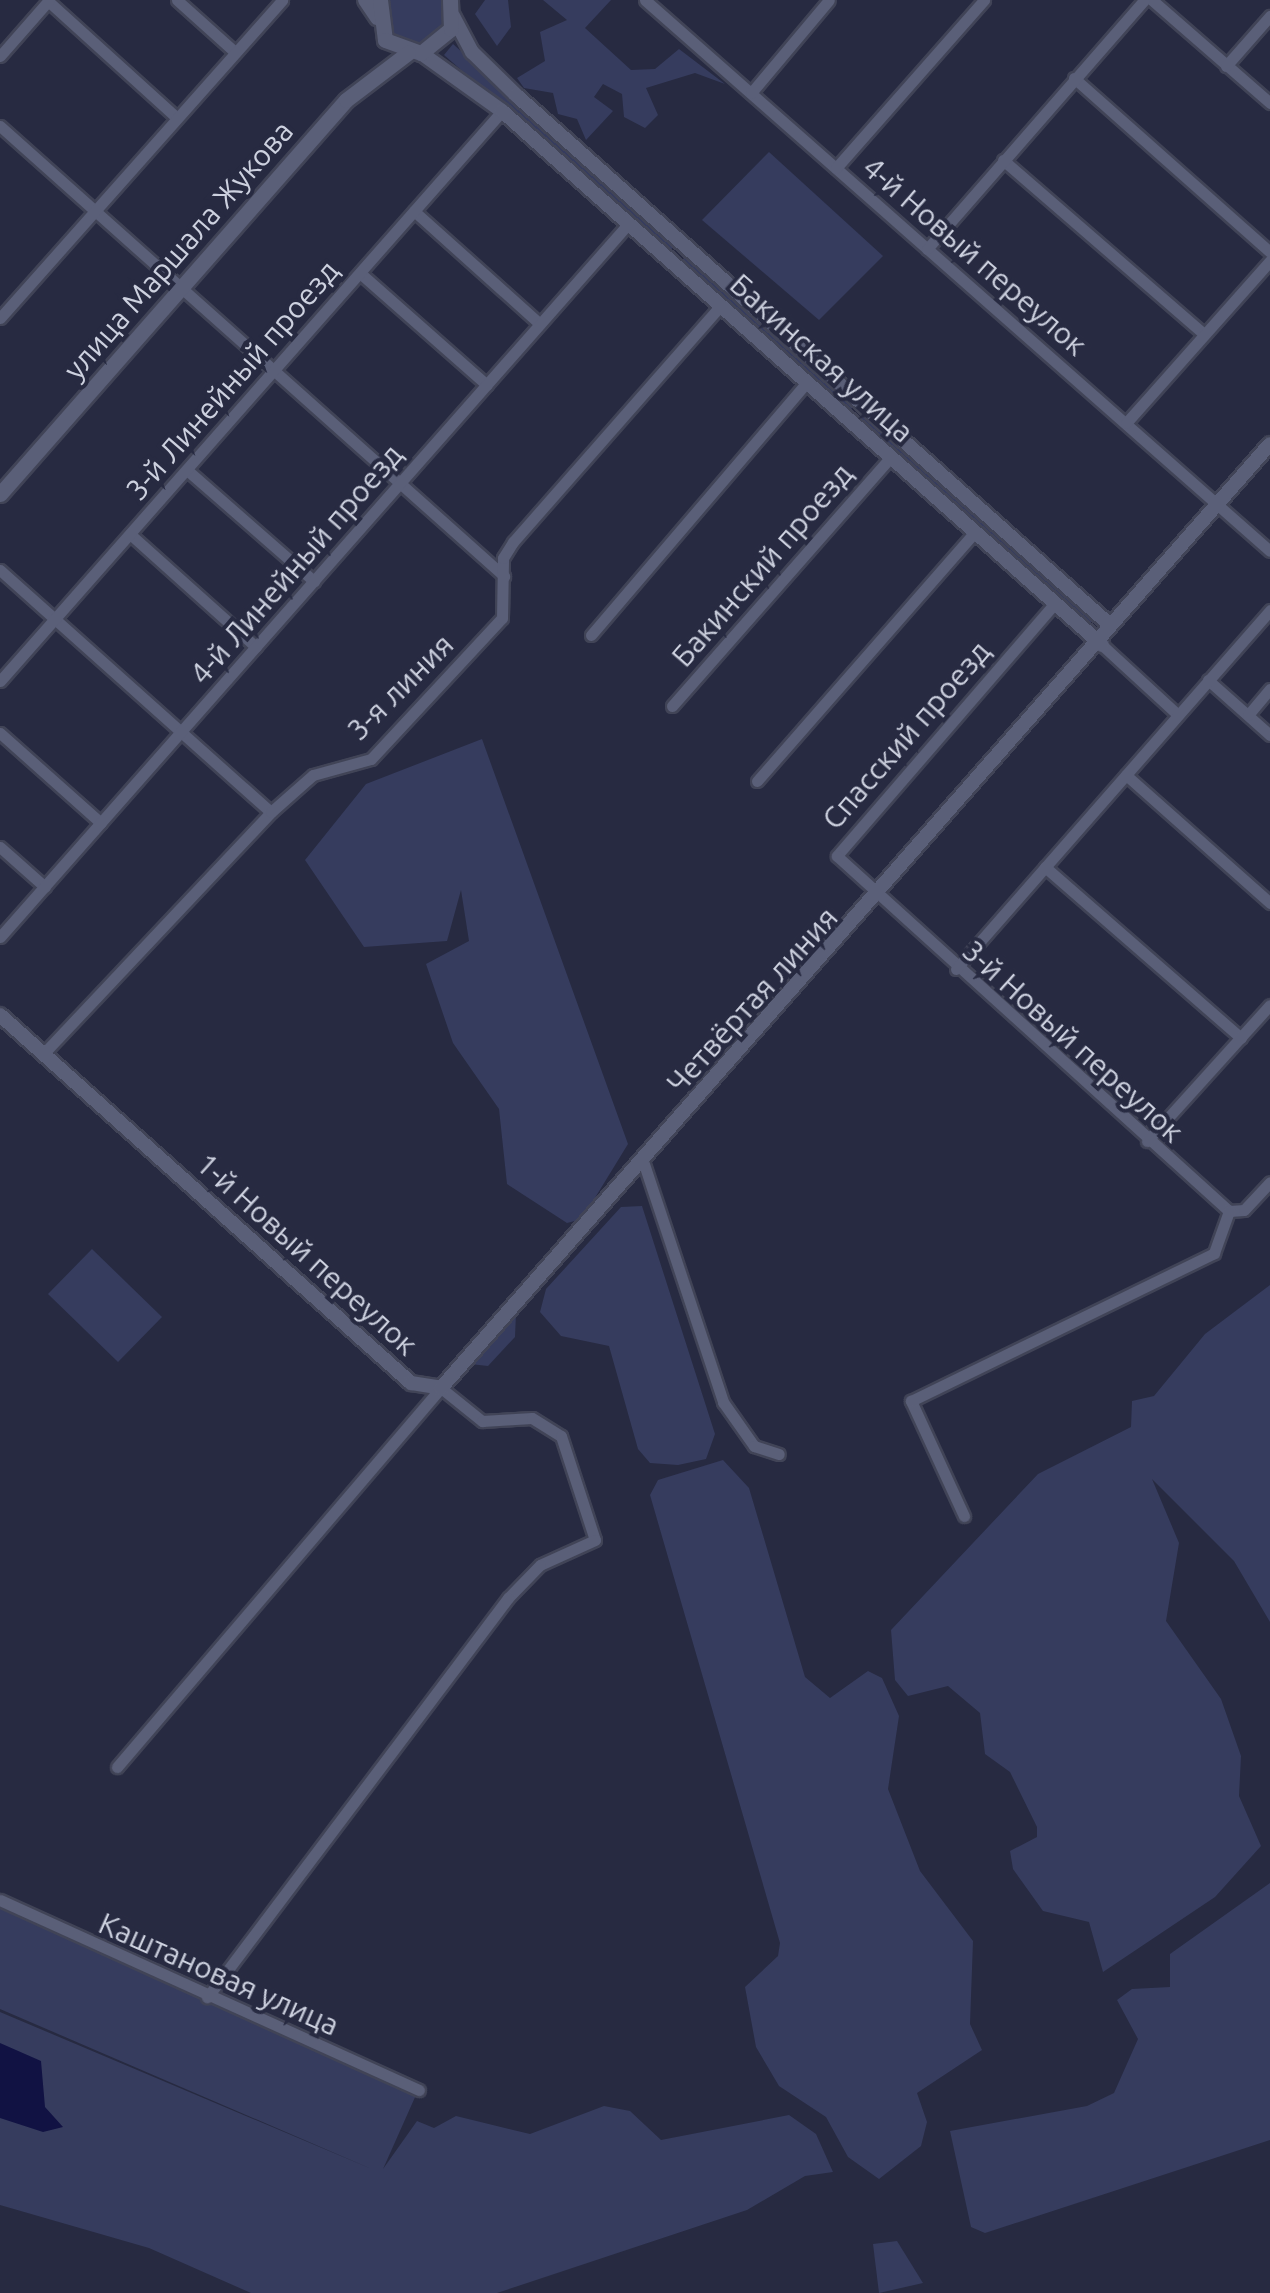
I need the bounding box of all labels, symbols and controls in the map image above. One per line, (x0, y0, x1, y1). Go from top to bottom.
street label: улица Маршала Жукова (56, 113, 300, 387)
street label: 4-й Новый переулок (856, 149, 1094, 363)
street label: 3-й Линейный проезд (118, 253, 346, 507)
street label: Бакинская улица (723, 266, 921, 450)
street label: 4-й Линейный проезд (182, 437, 410, 691)
street label: Бакинский проезд (664, 456, 860, 674)
street label: 3-я линия (339, 626, 461, 748)
street label: Спасский проезд (814, 634, 998, 836)
street label: Четвёртая линия (659, 900, 845, 1100)
street label: 3-й Новый переулок (955, 932, 1191, 1150)
street label: 1-й Новый переулок (189, 1145, 425, 1363)
street label: Каштановая улица (93, 1905, 345, 2043)

